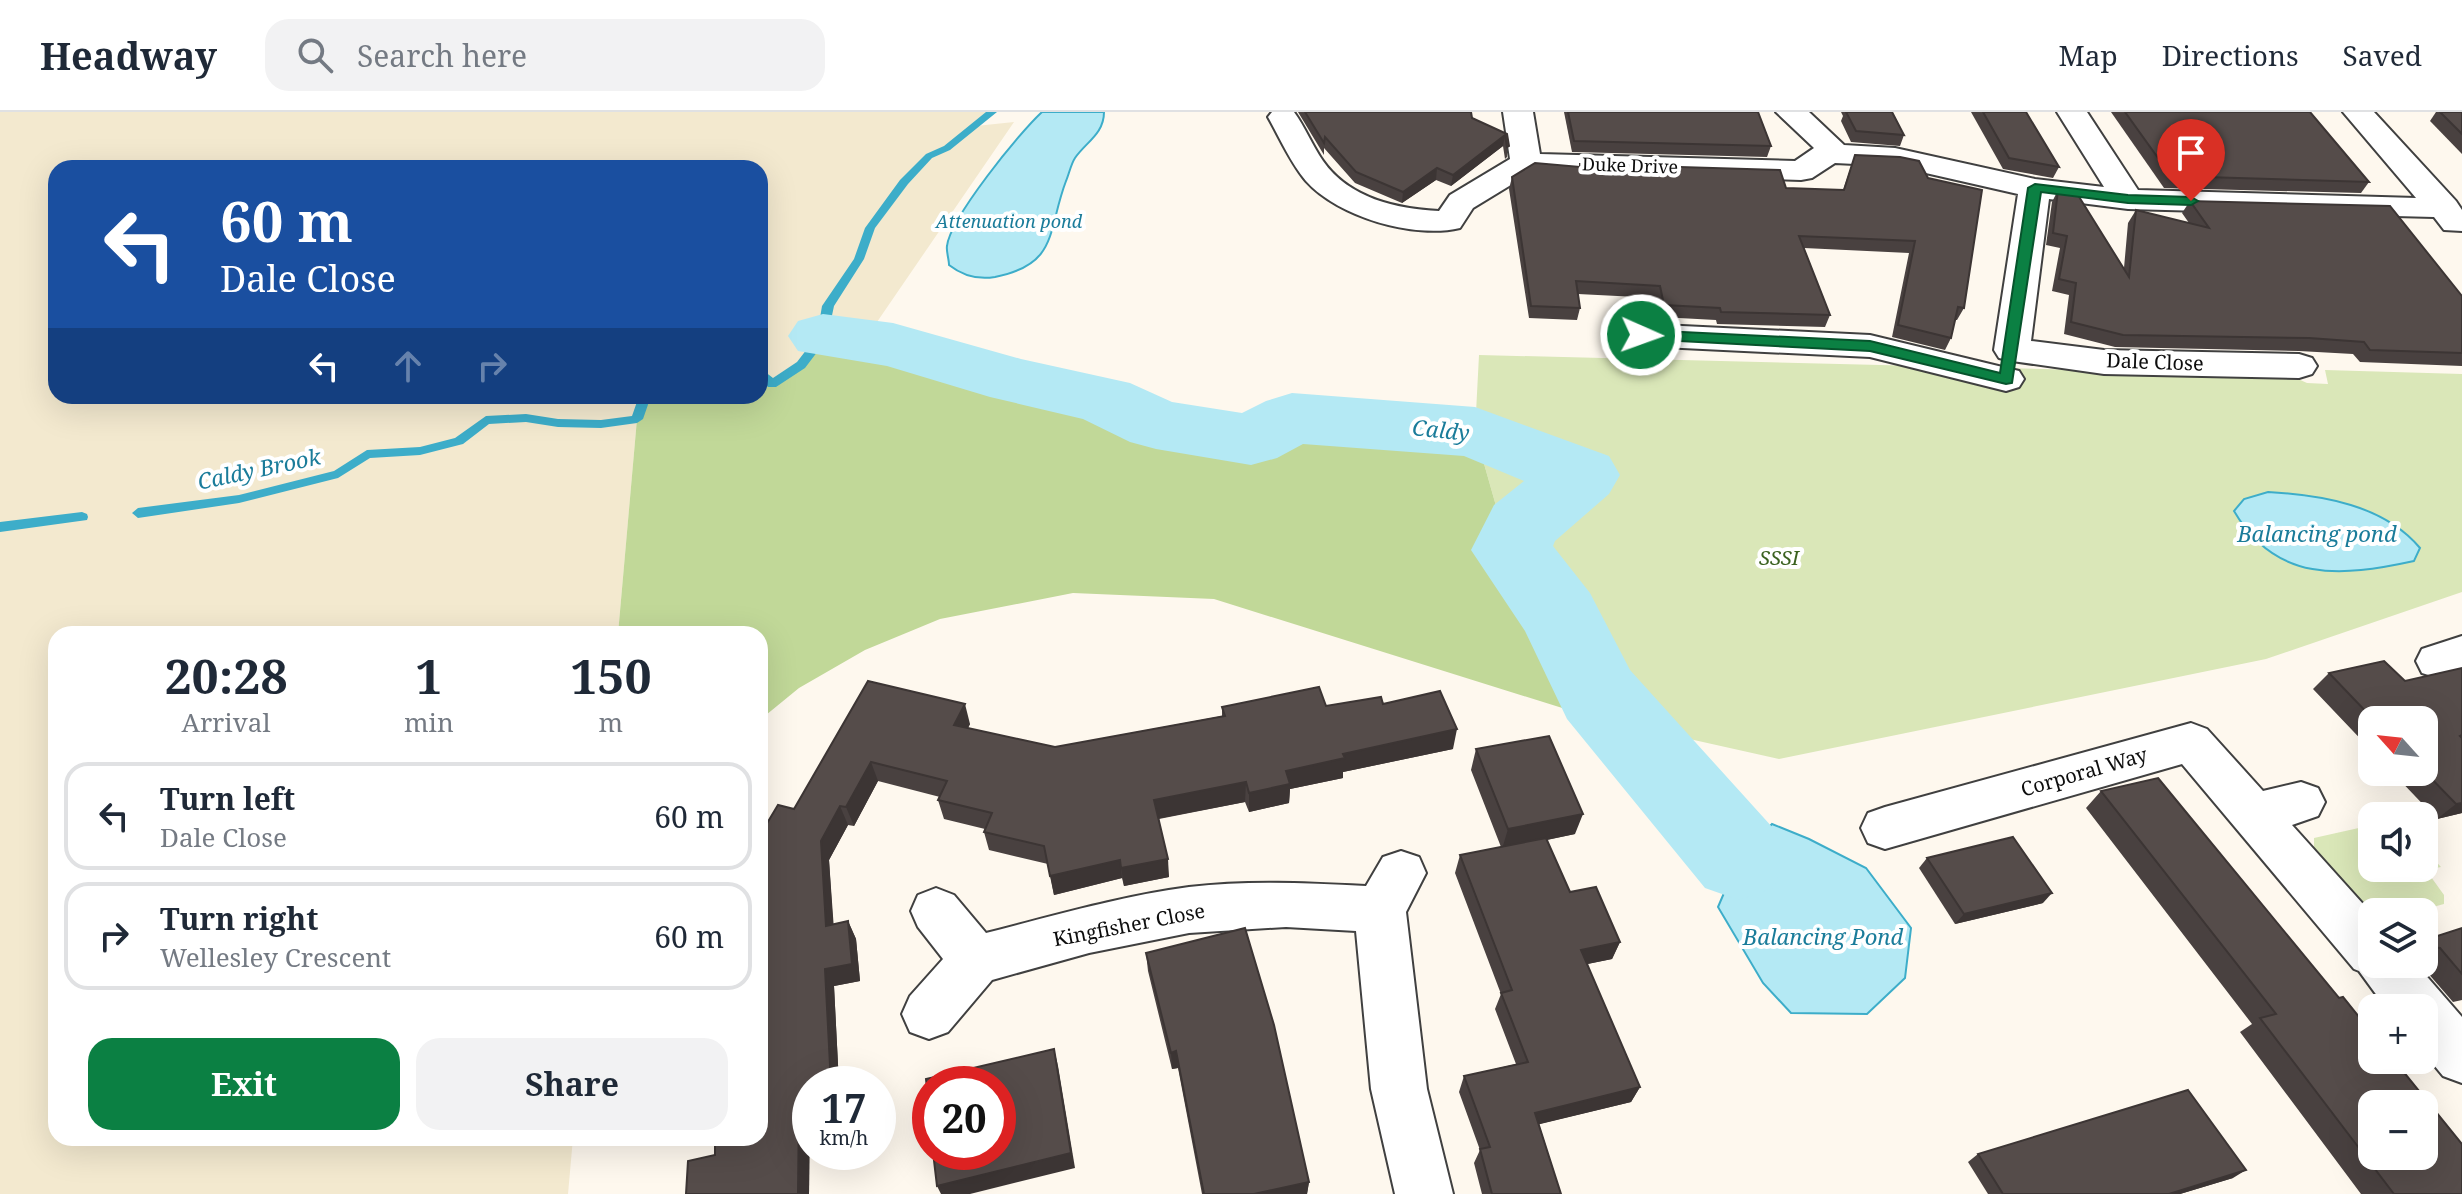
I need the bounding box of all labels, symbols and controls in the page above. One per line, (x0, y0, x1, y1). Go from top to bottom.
search box (265, 19, 825, 91)
text: Headway (40, 29, 217, 81)
icon: search (293, 33, 337, 77)
text: Search here (357, 35, 527, 76)
text: Map (2058, 36, 2118, 74)
text: Directions (2162, 36, 2299, 74)
text: Saved (2343, 36, 2422, 74)
pin (2157, 119, 2225, 201)
icon: arrive (2169, 131, 2213, 175)
street label: Duke Drive (1581, 151, 1679, 179)
text: 60 m (220, 182, 353, 258)
icon: left (88, 192, 192, 296)
water label: Attenuation pond (934, 209, 1083, 233)
text: Dale Close (220, 254, 396, 303)
position arrow (1599, 293, 1683, 377)
icon: left (302, 344, 346, 388)
icon: ahead (386, 344, 430, 388)
icon: right (470, 344, 514, 388)
street label: Dale Close (2106, 346, 2204, 377)
water label: Caldy (1411, 411, 1471, 447)
water label: Caldy Brook (194, 440, 325, 496)
water label: Balancing pond (2236, 518, 2397, 548)
park label: SSSI (1759, 544, 1801, 571)
text: 20:28 (164, 643, 288, 708)
text: 1 (415, 643, 442, 708)
text: 150 (570, 643, 652, 708)
text: Arrival (182, 704, 270, 740)
text: min (404, 704, 454, 740)
text: m (599, 704, 623, 740)
north arrow (2358, 706, 2438, 786)
map controls (2358, 706, 2438, 1170)
street label: Corporal Way (2017, 740, 2151, 802)
text: Turn left (160, 778, 295, 819)
icon: left (92, 794, 136, 838)
text: 60 m (654, 796, 724, 837)
button: sound (2358, 802, 2438, 882)
text: Dale Close (160, 819, 287, 855)
street label: Kingfisher Close (1051, 897, 1207, 952)
text: Turn right (160, 898, 318, 939)
button: layers (2358, 898, 2438, 978)
icon: right (92, 914, 136, 958)
text: 60 m (654, 916, 724, 957)
water label: Balancing Pond (1742, 921, 1903, 951)
text: Wellesley Crescent (160, 939, 391, 975)
button: + (2358, 994, 2438, 1074)
button: Exit (88, 1038, 400, 1130)
button: Share (416, 1038, 728, 1130)
speed limit sign: 20 (912, 1066, 1016, 1170)
text: 17 (821, 1080, 867, 1135)
button: − (2358, 1090, 2438, 1170)
text: km/h (819, 1124, 869, 1151)

